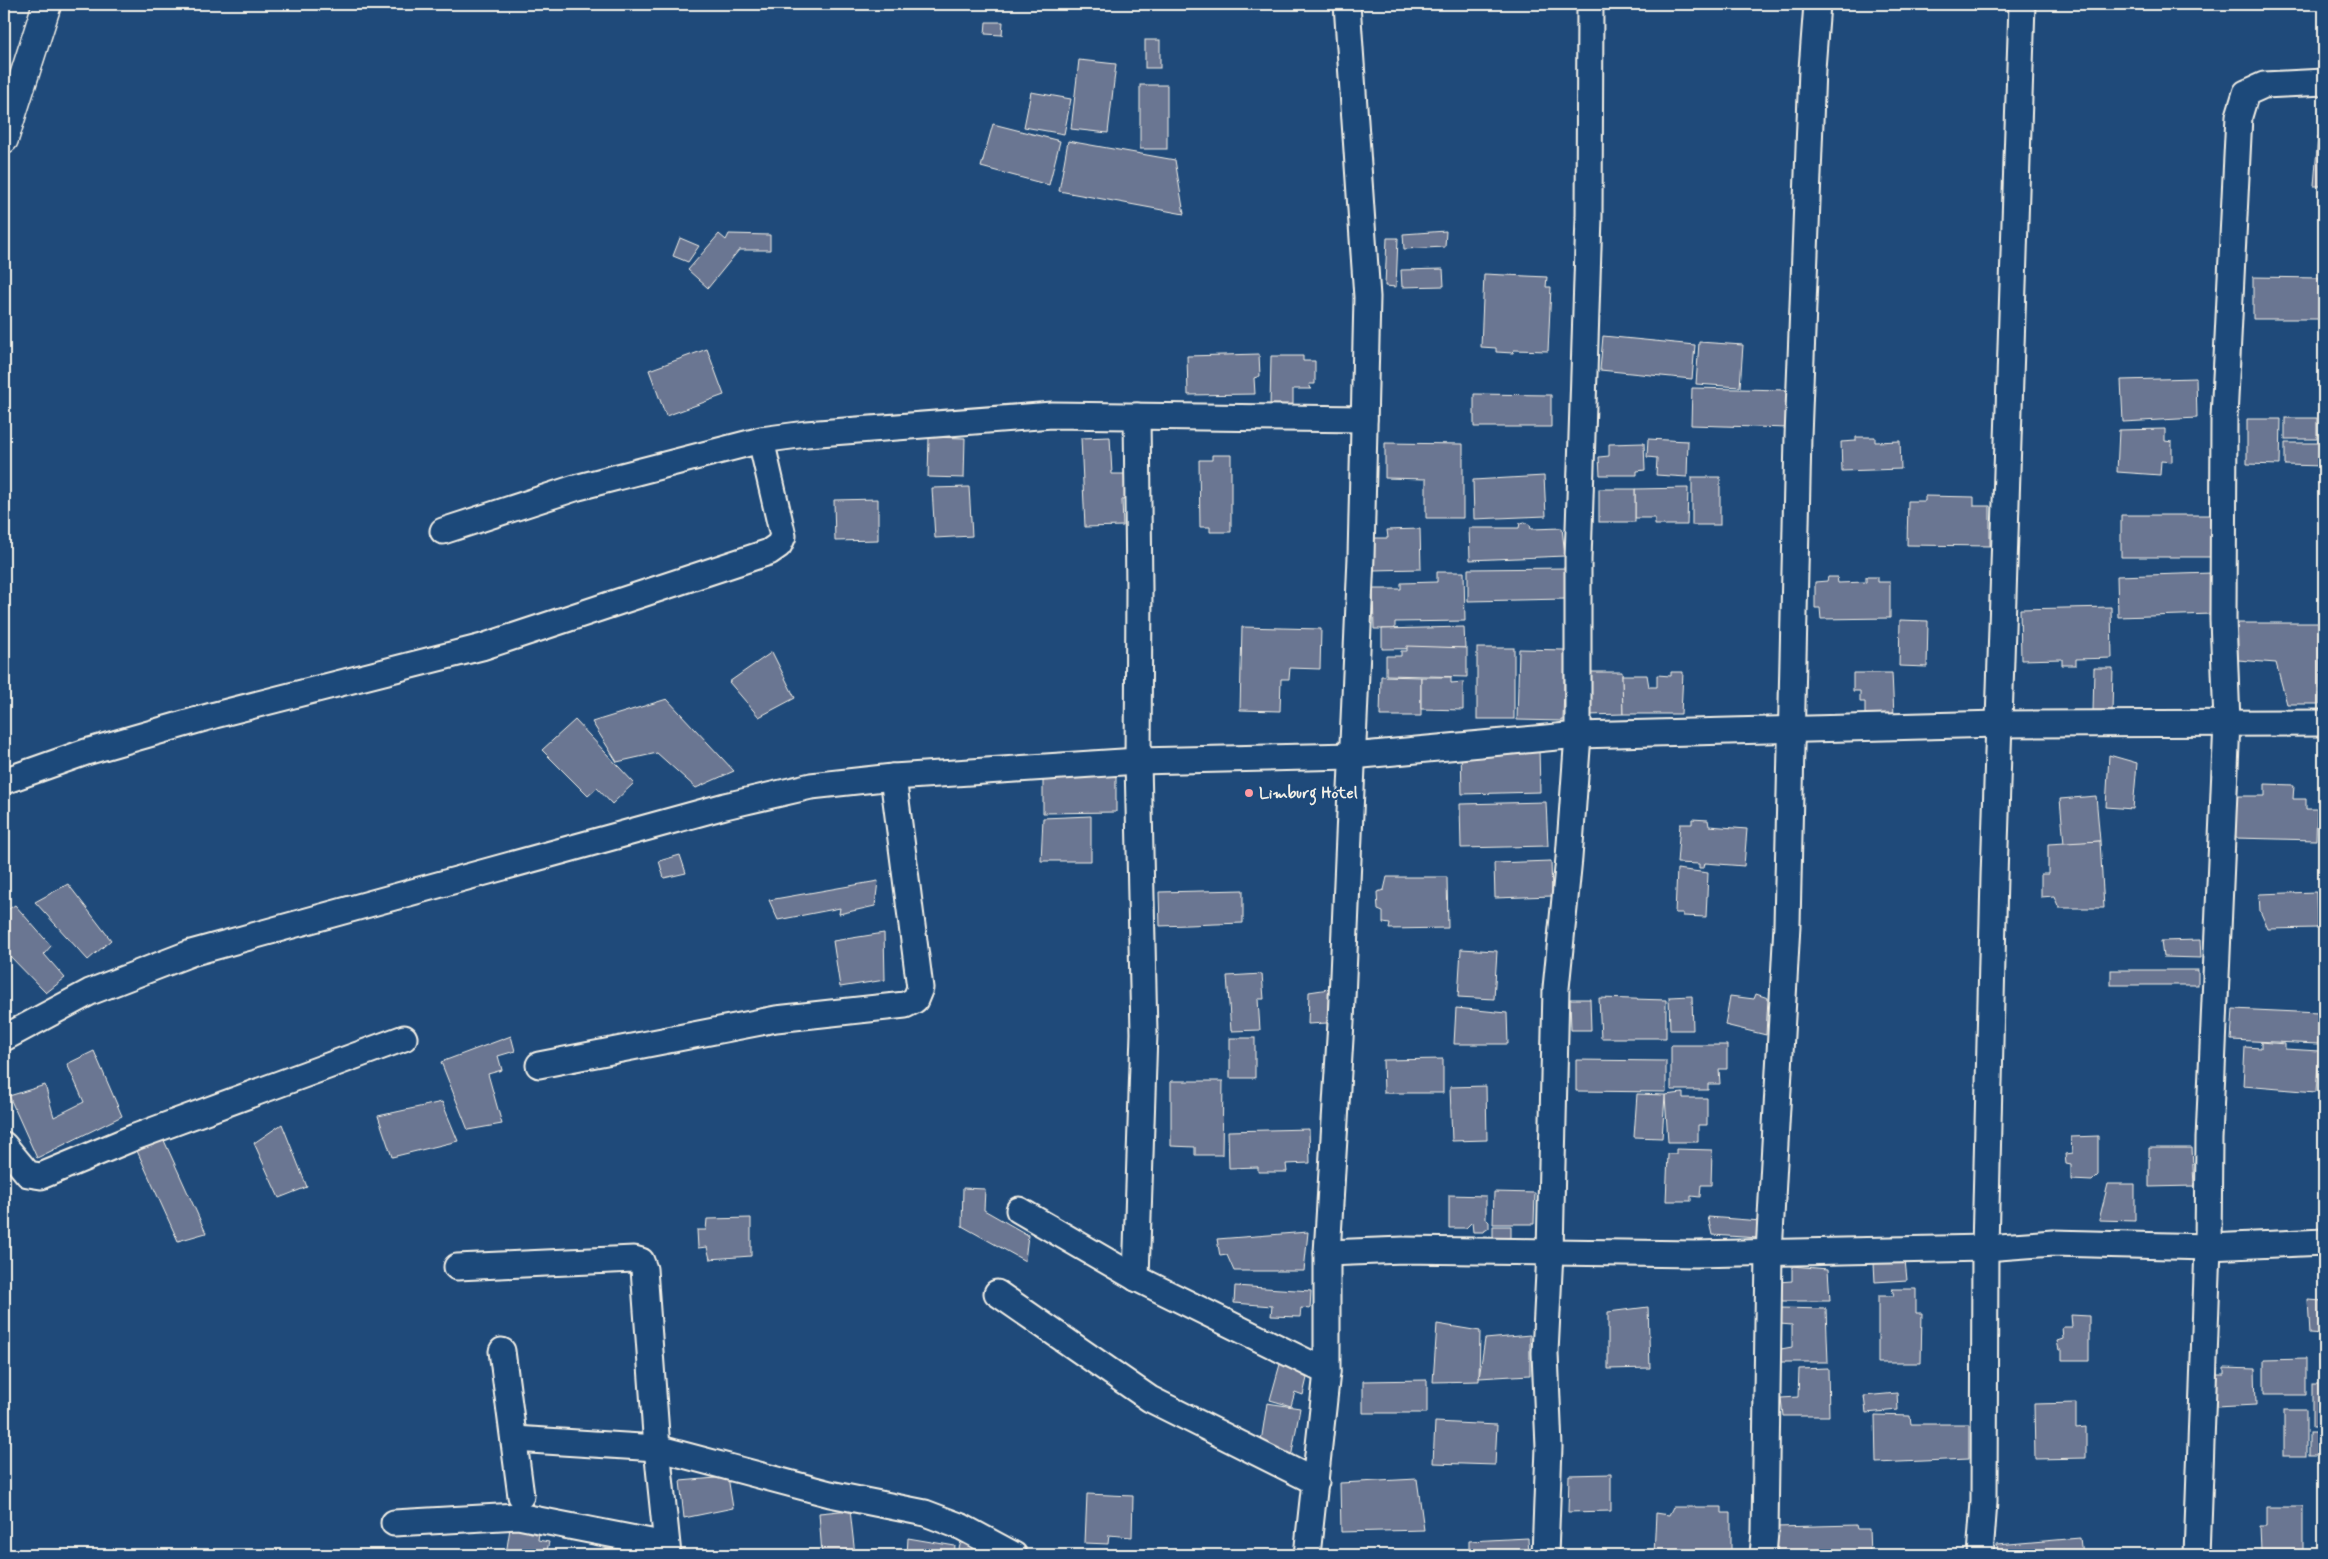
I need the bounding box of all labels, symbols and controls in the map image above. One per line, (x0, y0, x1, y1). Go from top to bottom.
place label: Limburg Hotel (1259, 783, 1358, 806)
marker: Limburg Hotel (1243, 787, 1255, 799)

